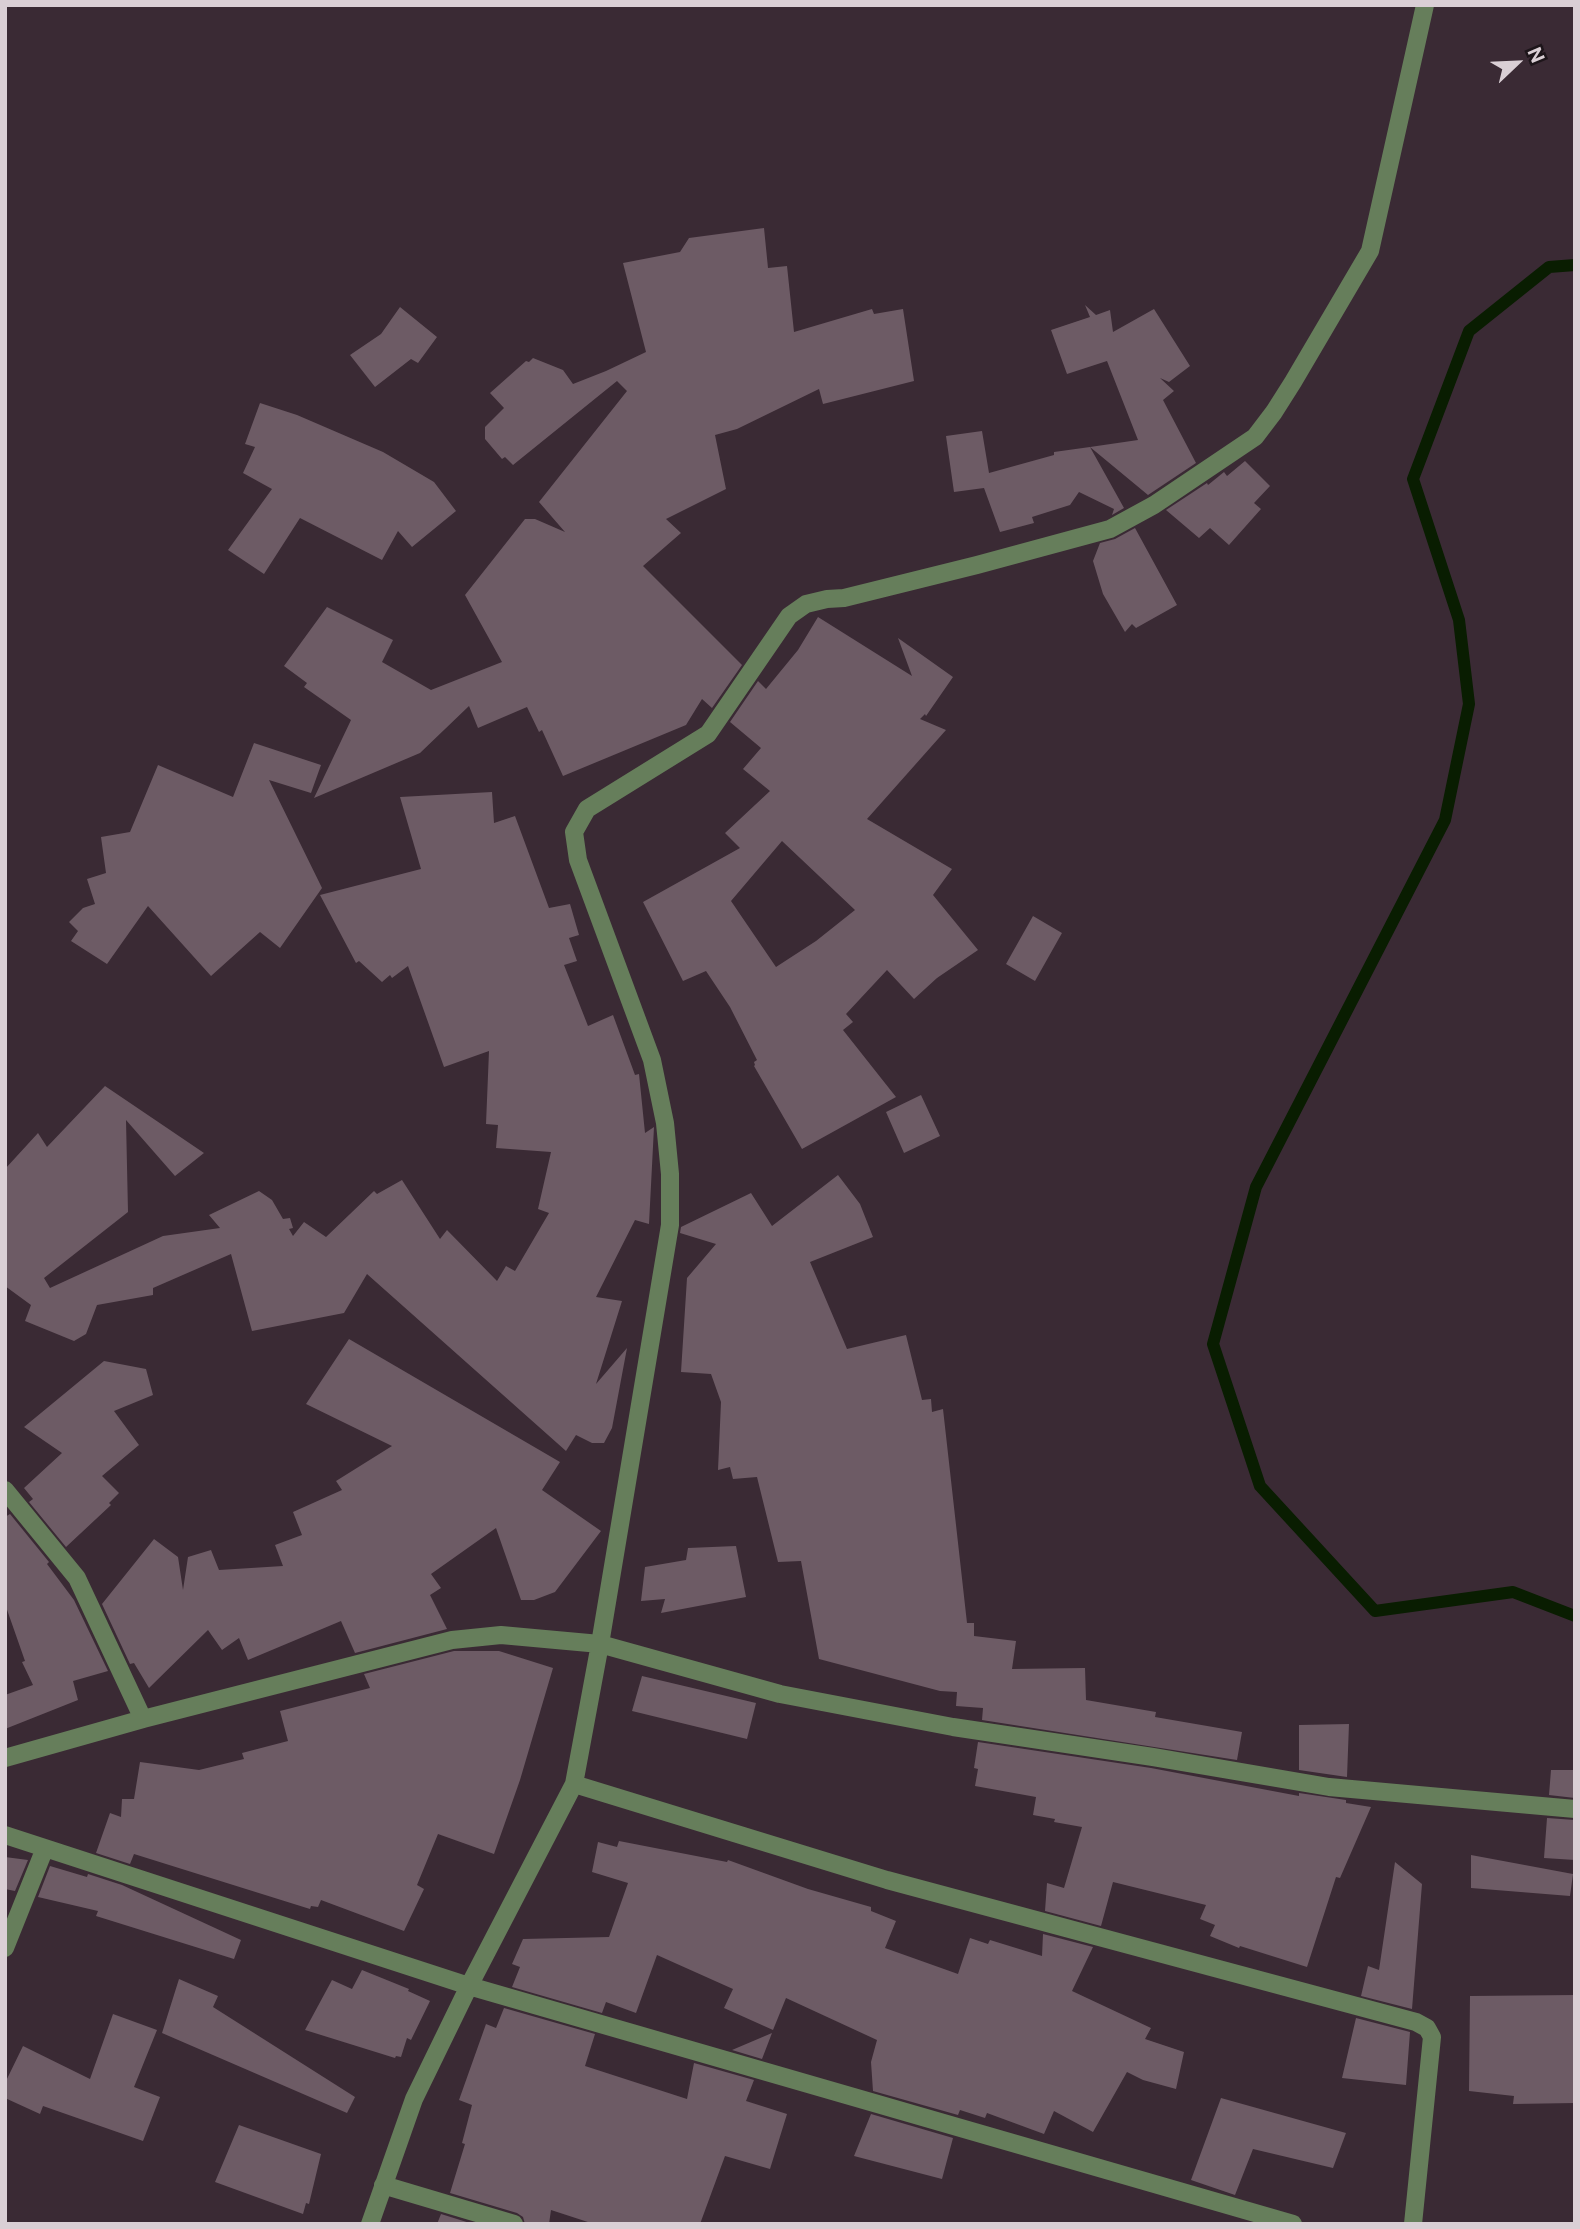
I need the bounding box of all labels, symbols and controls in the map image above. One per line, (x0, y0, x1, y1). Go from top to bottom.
north arrow (1482, 28, 1552, 98)
text: N (1523, 44, 1549, 66)

